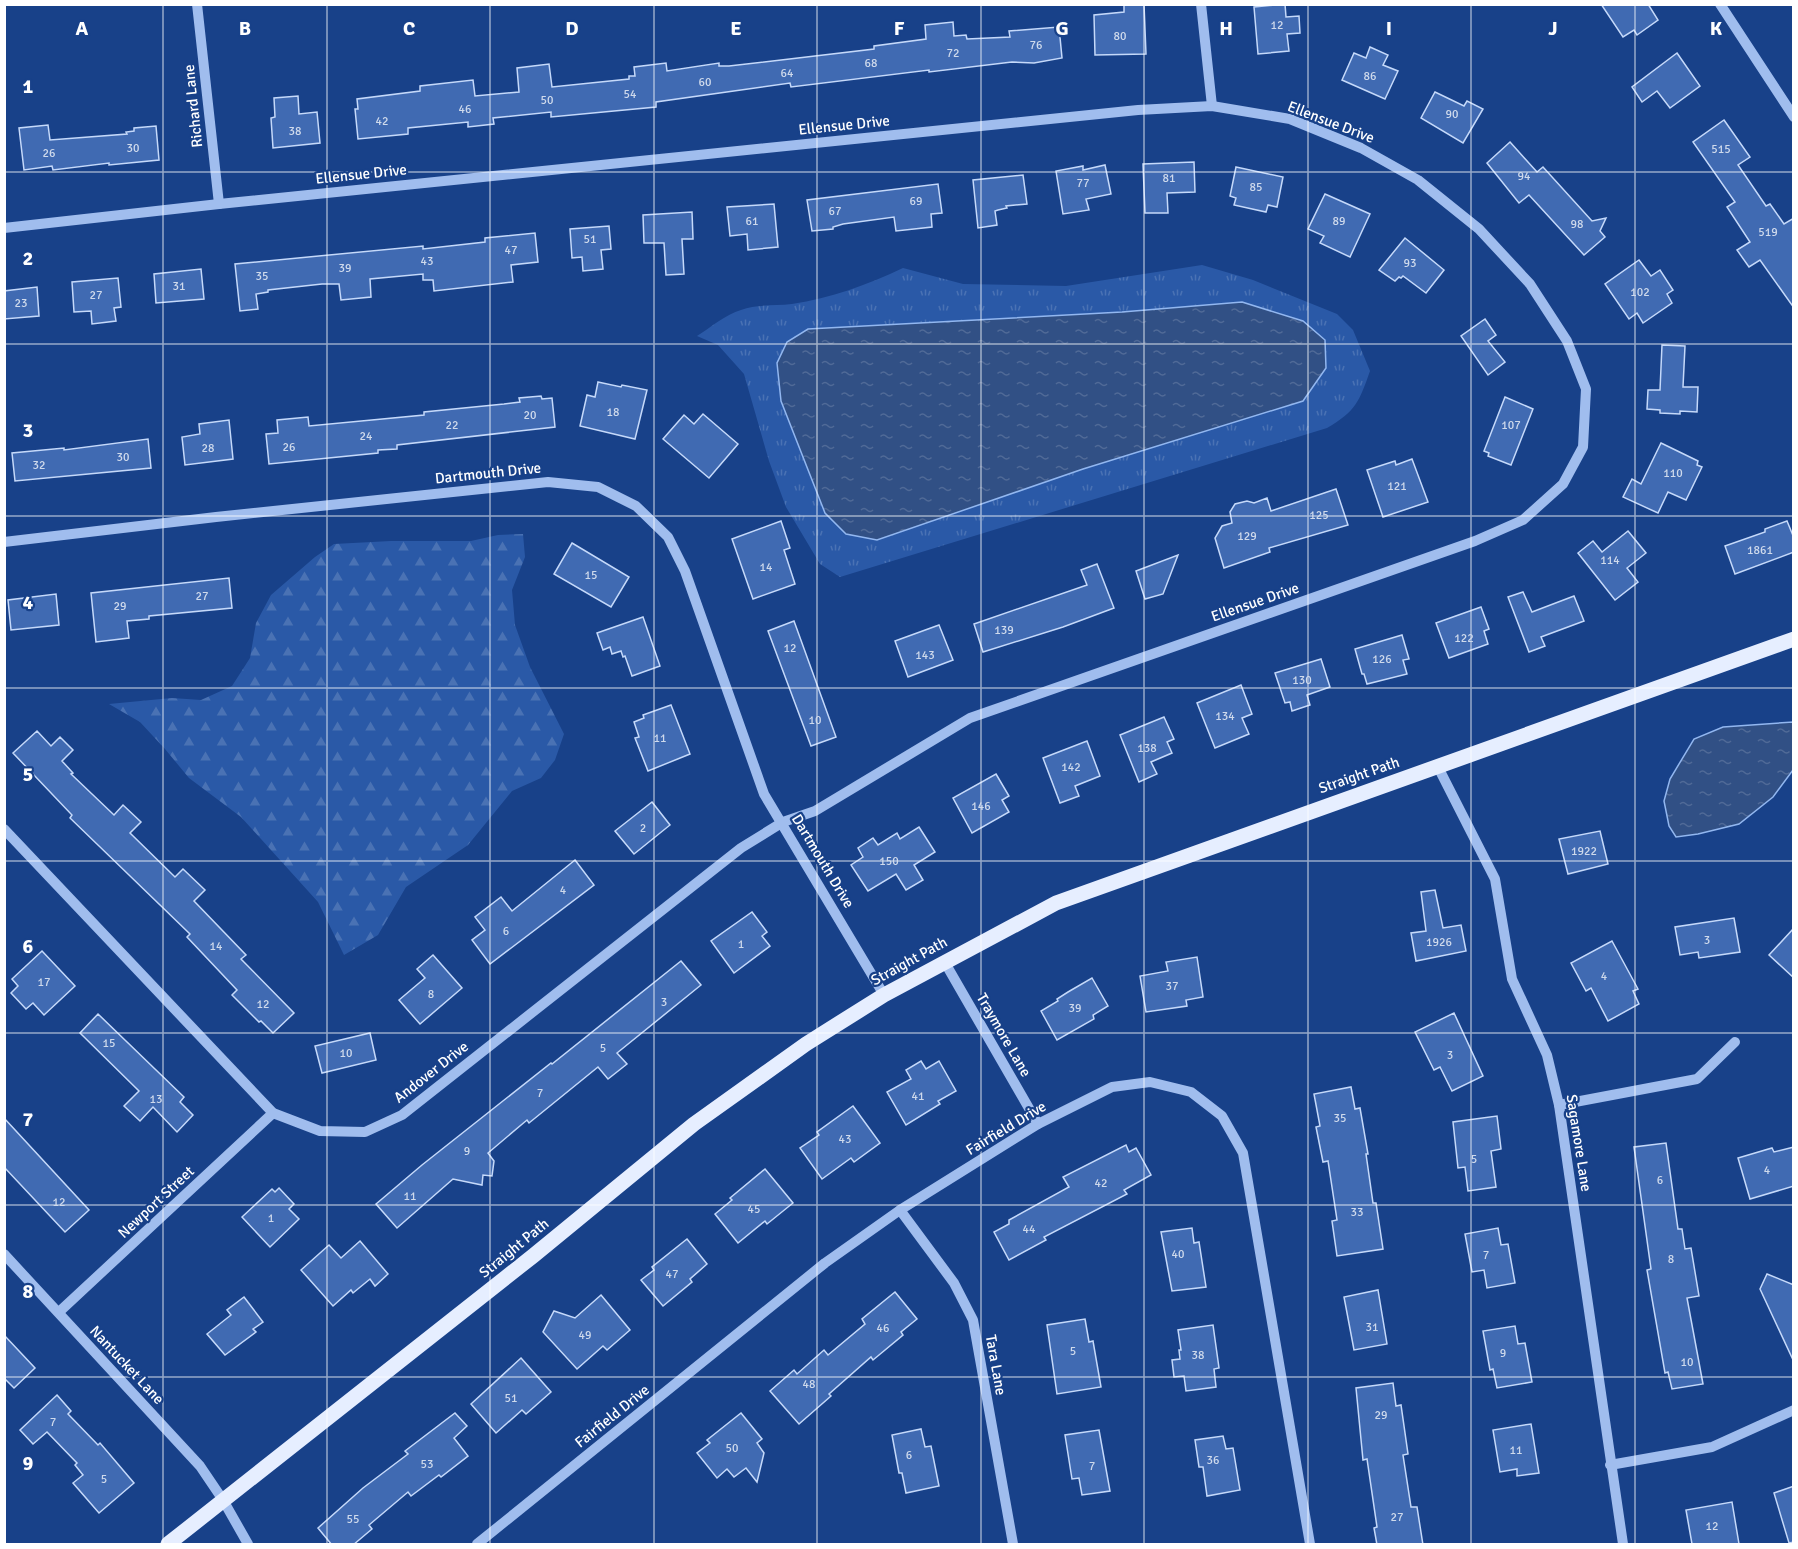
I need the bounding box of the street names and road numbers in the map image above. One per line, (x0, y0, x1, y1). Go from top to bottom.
street label: Richard Lane (180, 64, 206, 148)
street label: Ellensue Drive (1285, 97, 1377, 147)
street label: Ellensue Drive (797, 111, 891, 139)
street label: Ellensue Drive (314, 160, 408, 188)
street label: Dartmouth Drive (434, 458, 542, 488)
street label: Ellensue Drive (1209, 579, 1301, 625)
street label: Straight Path (1316, 753, 1402, 797)
street label: Dartmouth Drive (788, 811, 858, 911)
street label: Straight Path (868, 933, 950, 989)
street label: Traymore Lane (973, 990, 1035, 1080)
street label: Andover Drive (390, 1037, 472, 1107)
street label: Sagamore Lane (1562, 1093, 1596, 1193)
street label: Fairfield Drive (963, 1097, 1049, 1159)
street label: Newport Street (114, 1162, 198, 1242)
street label: Straight Path (476, 1214, 552, 1282)
street label: Nantucket Lane (86, 1322, 168, 1408)
street label: Tara Lane (982, 1333, 1010, 1397)
street label: Fairfield Drive (571, 1381, 653, 1451)

